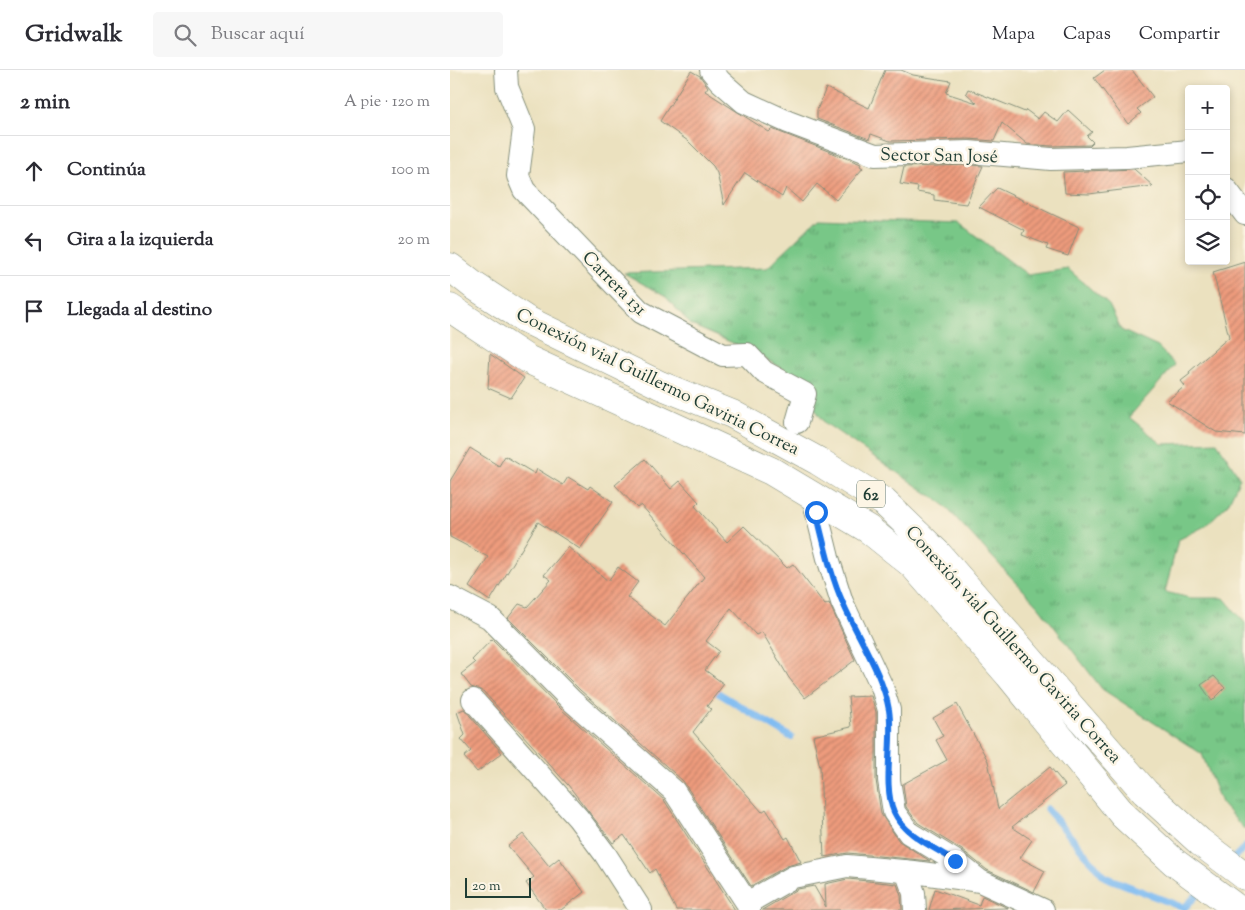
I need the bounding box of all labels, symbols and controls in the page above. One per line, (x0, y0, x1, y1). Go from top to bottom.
search box (153, 12, 503, 57)
text: Gridwalk (25, 18, 123, 52)
icon: search (171, 21, 199, 49)
text: Buscar aquí (211, 21, 305, 48)
text: Mapa (992, 22, 1035, 48)
text: Capas (1063, 22, 1111, 48)
text: Compartir (1139, 22, 1220, 48)
map controls (1185, 85, 1230, 265)
button: + (1185, 85, 1230, 130)
text: 2 min (20, 88, 70, 118)
text: A pie · 120 m (344, 91, 430, 114)
button: − (1185, 130, 1230, 175)
street label: Sector San José (880, 143, 998, 171)
icon: ahead (20, 157, 48, 185)
text: Continúa (67, 157, 146, 184)
text: 100 m (391, 159, 430, 182)
button: locate (1185, 175, 1230, 220)
button: layers (1185, 220, 1230, 265)
icon: left (20, 227, 48, 255)
text: Gira a la izquierda (67, 227, 213, 254)
text: 20 m (397, 229, 430, 252)
street label: Carrera 131 (575, 246, 652, 323)
icon: arrive (20, 297, 48, 325)
text: Llegada al destino (67, 297, 212, 324)
street label: Conexión vial Guillermo Gaviria Correa (511, 303, 803, 463)
road number: 62 (857, 480, 885, 508)
route start (805, 501, 828, 524)
street label: Conexión vial Guillermo Gaviria Correa (898, 521, 1127, 770)
route end (944, 850, 967, 873)
scale bar (465, 875, 531, 898)
text: 20 m (472, 877, 501, 897)

